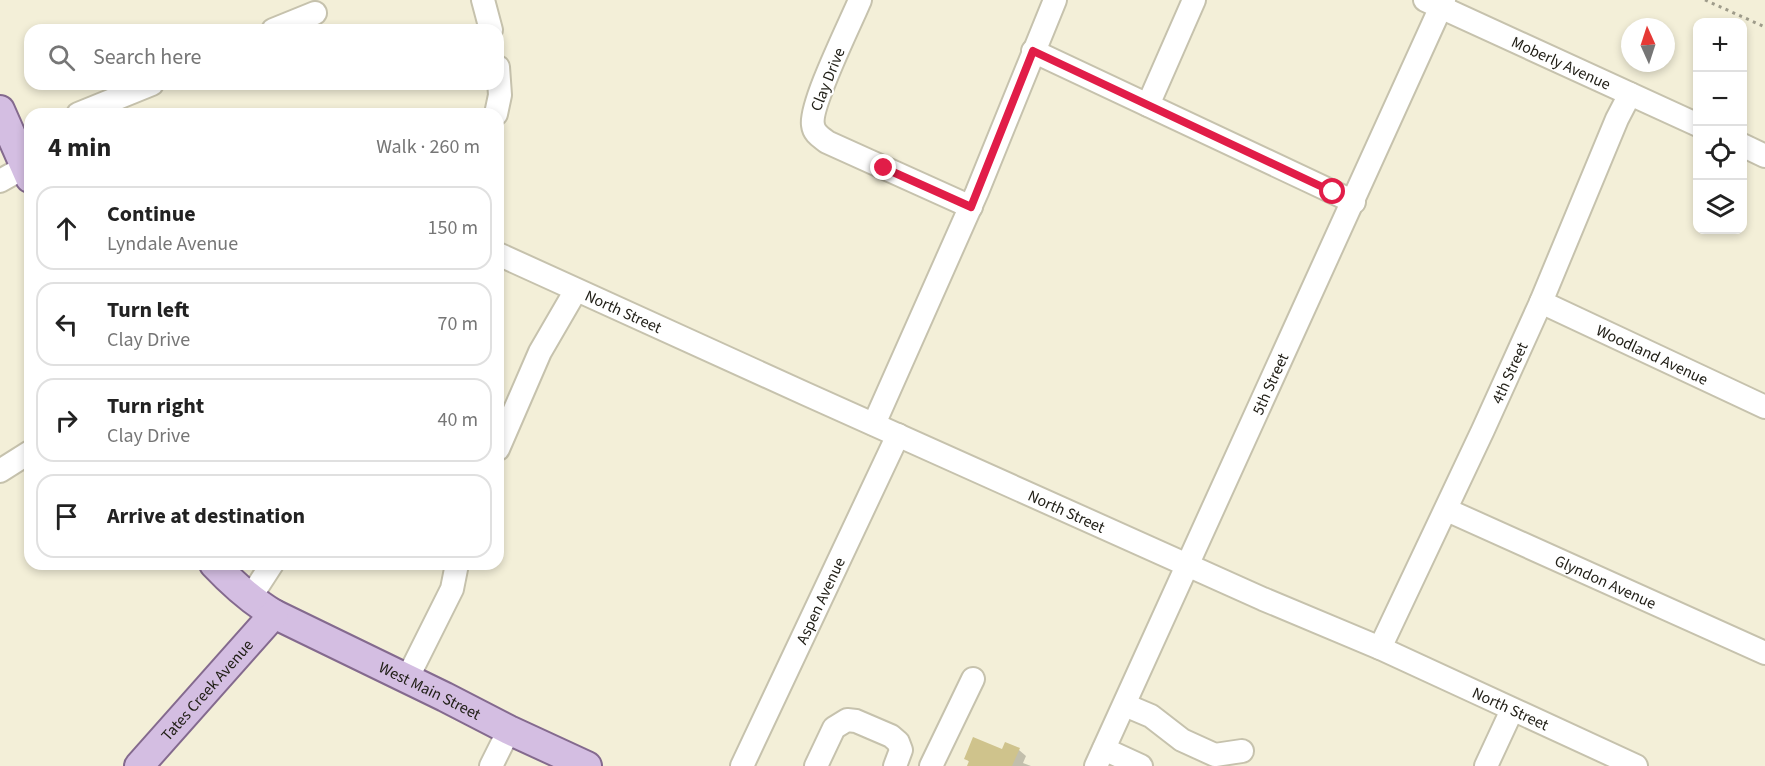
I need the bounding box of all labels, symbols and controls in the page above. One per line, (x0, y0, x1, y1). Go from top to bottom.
north arrow (1621, 18, 1675, 72)
map controls (1693, 18, 1747, 234)
button: + (1693, 18, 1747, 72)
search box (24, 24, 504, 90)
street label: Moberly Avenue (1508, 31, 1614, 96)
icon: search (45, 41, 78, 74)
text: Search here (93, 41, 201, 73)
street label: Clay Drive (805, 44, 851, 114)
button: − (1693, 72, 1747, 126)
button: locate (1693, 126, 1747, 180)
text: 4 min (48, 129, 111, 166)
text: Walk · 260 m (376, 133, 480, 161)
route end (870, 154, 896, 180)
route start (1319, 178, 1345, 204)
button: layers (1693, 180, 1747, 234)
text: Continue (107, 198, 196, 230)
icon: ahead (50, 212, 83, 245)
text: 150 m (428, 214, 478, 242)
text: Lyndale Avenue (107, 230, 238, 258)
street label: North Street (581, 285, 666, 339)
text: Turn left (107, 294, 189, 326)
icon: left (50, 308, 83, 341)
text: 70 m (438, 310, 478, 338)
street label: Woodland Avenue (1592, 319, 1712, 391)
text: Clay Drive (107, 326, 190, 354)
street label: 4th Street (1486, 338, 1534, 407)
street label: 5th Street (1247, 349, 1294, 418)
text: Turn right (107, 390, 204, 422)
icon: right (50, 404, 83, 437)
text: 40 m (438, 406, 478, 434)
text: Clay Drive (107, 422, 190, 450)
street label: North Street (1024, 485, 1109, 539)
icon: arrive (50, 500, 83, 533)
text: Arrive at destination (107, 500, 305, 532)
street label: Glyndon Avenue (1551, 550, 1660, 615)
street label: Aspen Avenue (791, 554, 851, 648)
street label: Tates Creek Avenue (156, 635, 259, 746)
street label: West Main Street (375, 657, 485, 726)
street label: North Street (1468, 682, 1553, 737)

